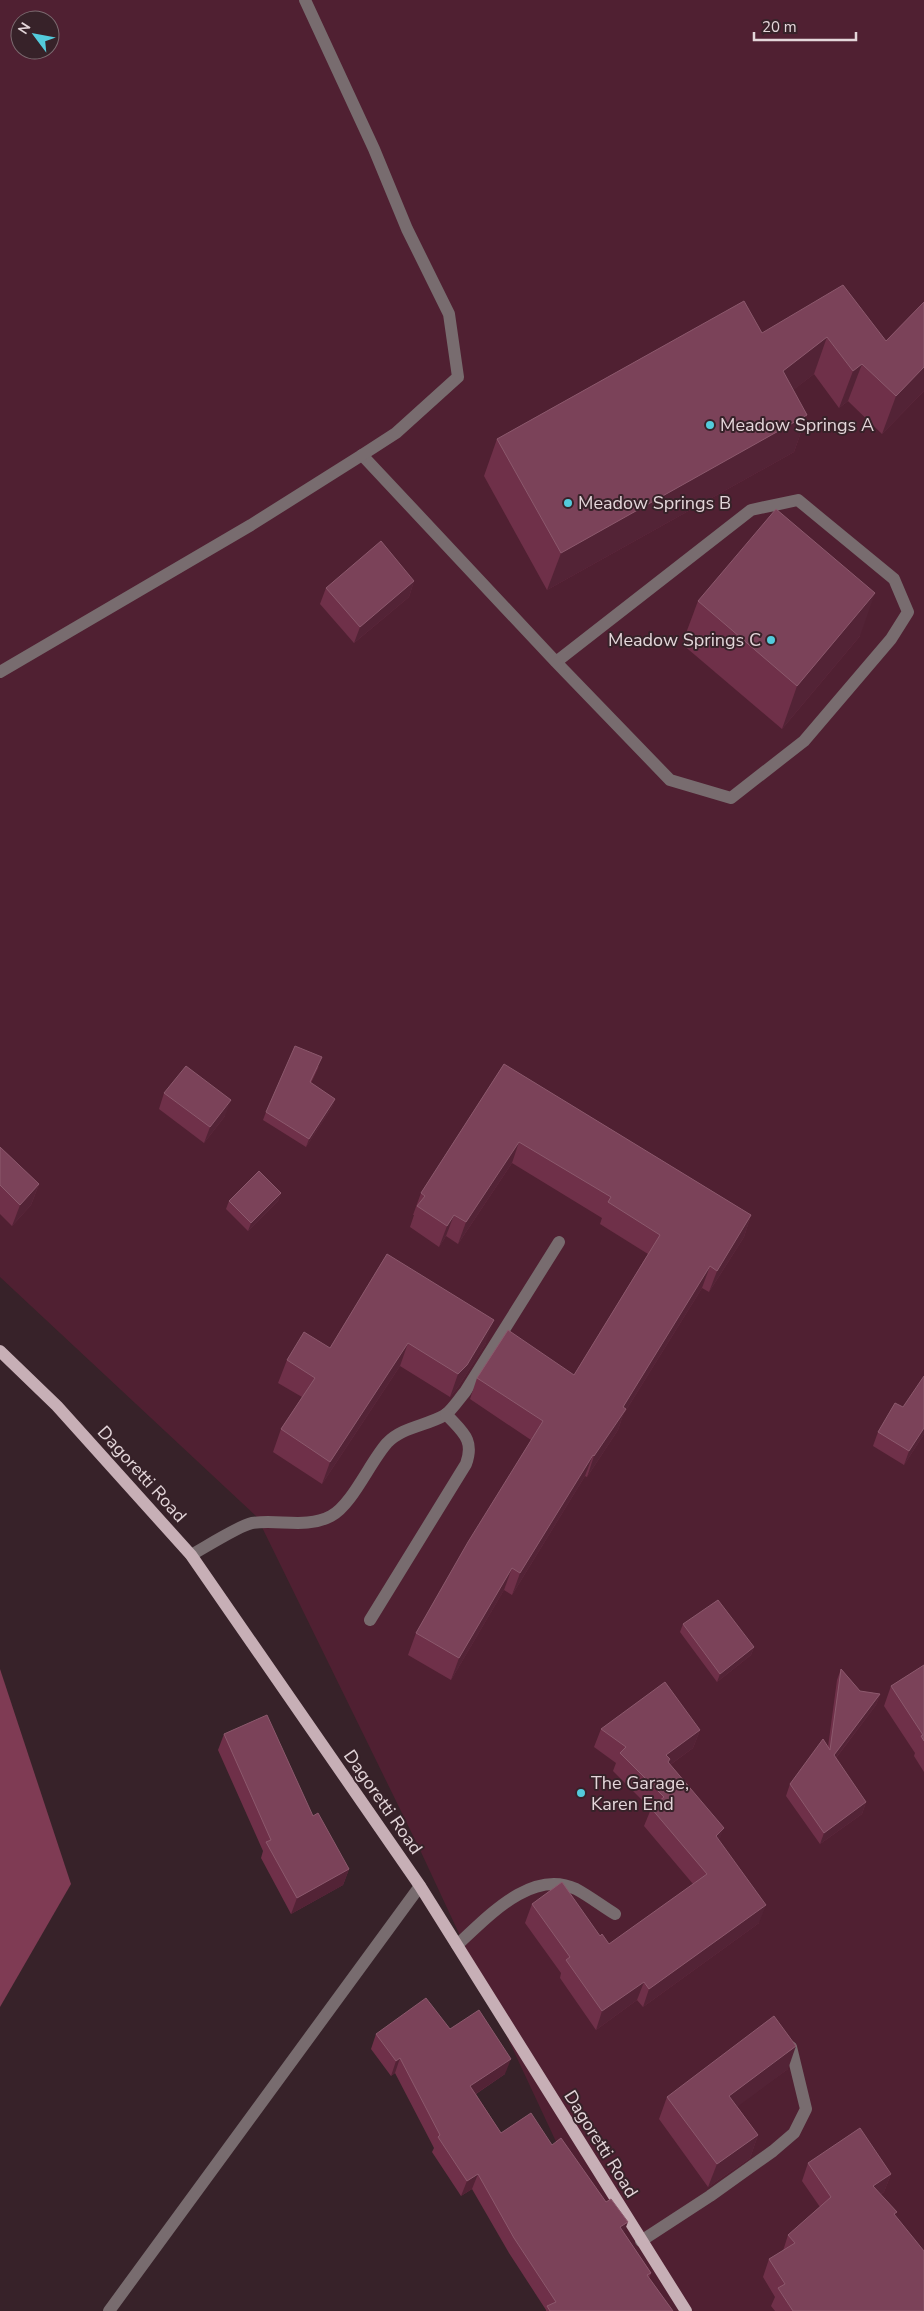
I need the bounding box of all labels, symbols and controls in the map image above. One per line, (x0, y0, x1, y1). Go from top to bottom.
north arrow (10, 10, 60, 60)
scale bar (754, 10, 856, 42)
text: 20 m (762, 17, 797, 37)
text: N (14, 19, 35, 38)
place label: Meadow Springs A (720, 413, 874, 437)
marker: Meadow Springs A (704, 419, 716, 431)
place label: Meadow Springs B (578, 491, 731, 515)
marker: Meadow Springs B (562, 497, 574, 509)
place label: Meadow Springs C (608, 628, 761, 652)
marker: Meadow Springs C (765, 634, 777, 646)
street label: Dagoretti Road (92, 1420, 192, 1528)
street label: Dagoretti Road (338, 1745, 428, 1859)
place label: The Garage, Karen End (591, 1771, 689, 1816)
marker: The Garage, Karen End (575, 1787, 587, 1799)
street label: Dagoretti Road (558, 2086, 644, 2202)

